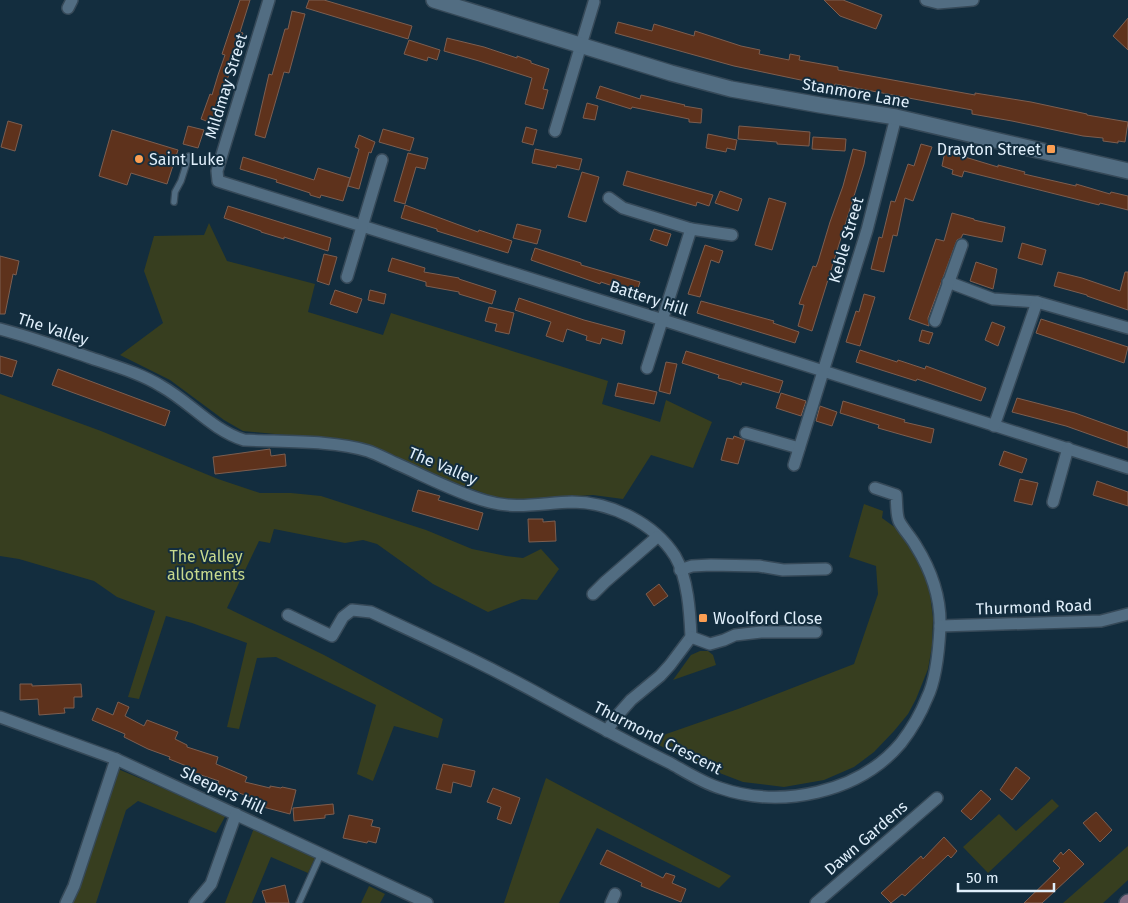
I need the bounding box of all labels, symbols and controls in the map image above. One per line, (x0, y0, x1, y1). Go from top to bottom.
street label: Mildmay Street (201, 31, 251, 141)
street label: Stanmore Lane (801, 74, 911, 112)
place label: Drayton Street (937, 140, 1041, 159)
marker: Drayton Street (1045, 143, 1057, 155)
place label: Saint Luke (149, 150, 224, 169)
marker: Saint Luke (133, 153, 145, 165)
street label: Keble Street (825, 195, 867, 285)
street label: Battery Hill (607, 276, 691, 320)
street label: The Valley (15, 309, 91, 349)
street label: The Valley (406, 443, 481, 489)
park label: The Valley allotments (167, 547, 245, 584)
street label: Thurmond Road (976, 595, 1092, 619)
place label: Woolford Close (713, 609, 822, 628)
marker: Woolford Close (697, 612, 709, 624)
street label: Thurmond Crescent (591, 697, 725, 779)
street label: Sleepers Hill (178, 762, 269, 818)
street label: Dawn Gardens (821, 797, 911, 879)
scale bar (958, 860, 1054, 892)
text: 50 m (966, 869, 999, 887)

